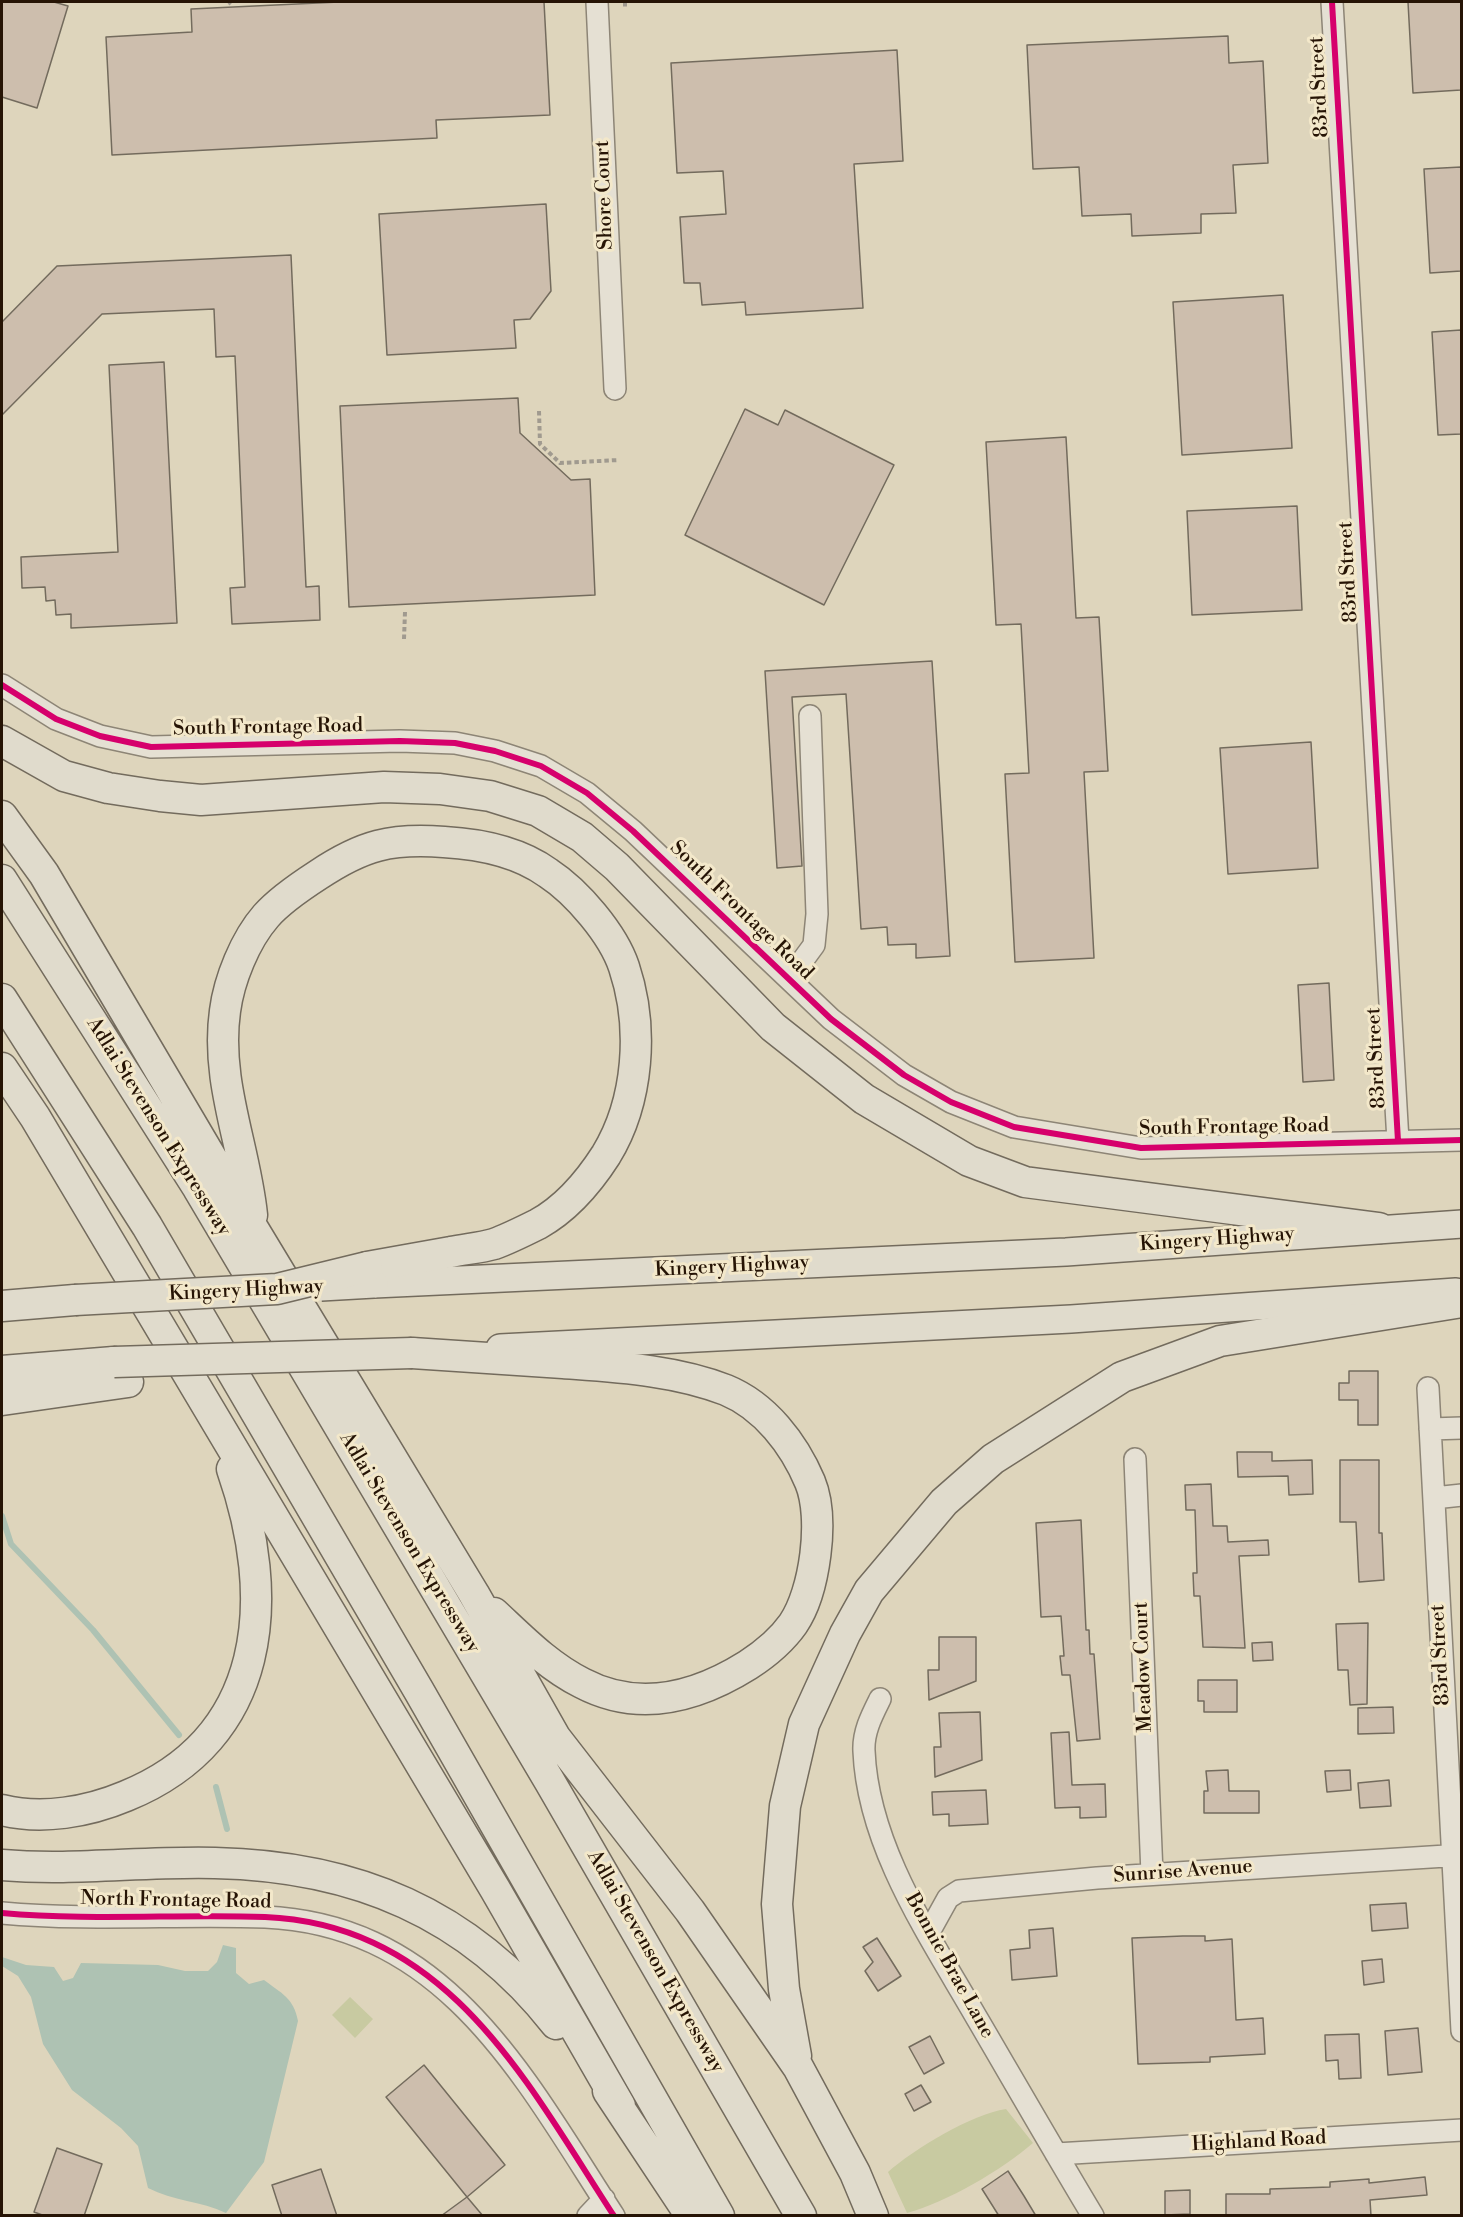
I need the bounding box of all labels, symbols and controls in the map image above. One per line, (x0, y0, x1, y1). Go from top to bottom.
street label: 83rd Street (1305, 36, 1335, 138)
street label: Shore Court (591, 140, 619, 250)
street label: 83rd Street (1334, 521, 1364, 623)
street label: South Frontage Road (173, 714, 363, 742)
street label: South Frontage Road (664, 836, 818, 986)
street label: 83rd Street (1362, 1007, 1392, 1109)
street label: Adlai Stevenson Expressway (81, 1013, 235, 1241)
street label: South Frontage Road (1139, 1114, 1329, 1142)
street label: Kingery Highway (1139, 1223, 1295, 1257)
street label: Kingery Highway (654, 1251, 810, 1283)
street label: Kingery Highway (168, 1275, 324, 1307)
street label: Adlai Stevenson Expressway (334, 1428, 484, 1658)
street label: Meadow Court (1130, 1601, 1158, 1733)
street label: 83rd Street (1426, 1604, 1456, 1706)
street label: Adlai Stevenson Expressway (581, 1846, 729, 2078)
street label: Sunrise Avenue (1113, 1855, 1253, 1889)
street label: North Frontage Road (80, 1887, 272, 1915)
street label: Bonnie Brae Lane (899, 1889, 999, 2043)
street label: Highland Road (1191, 2126, 1327, 2158)

